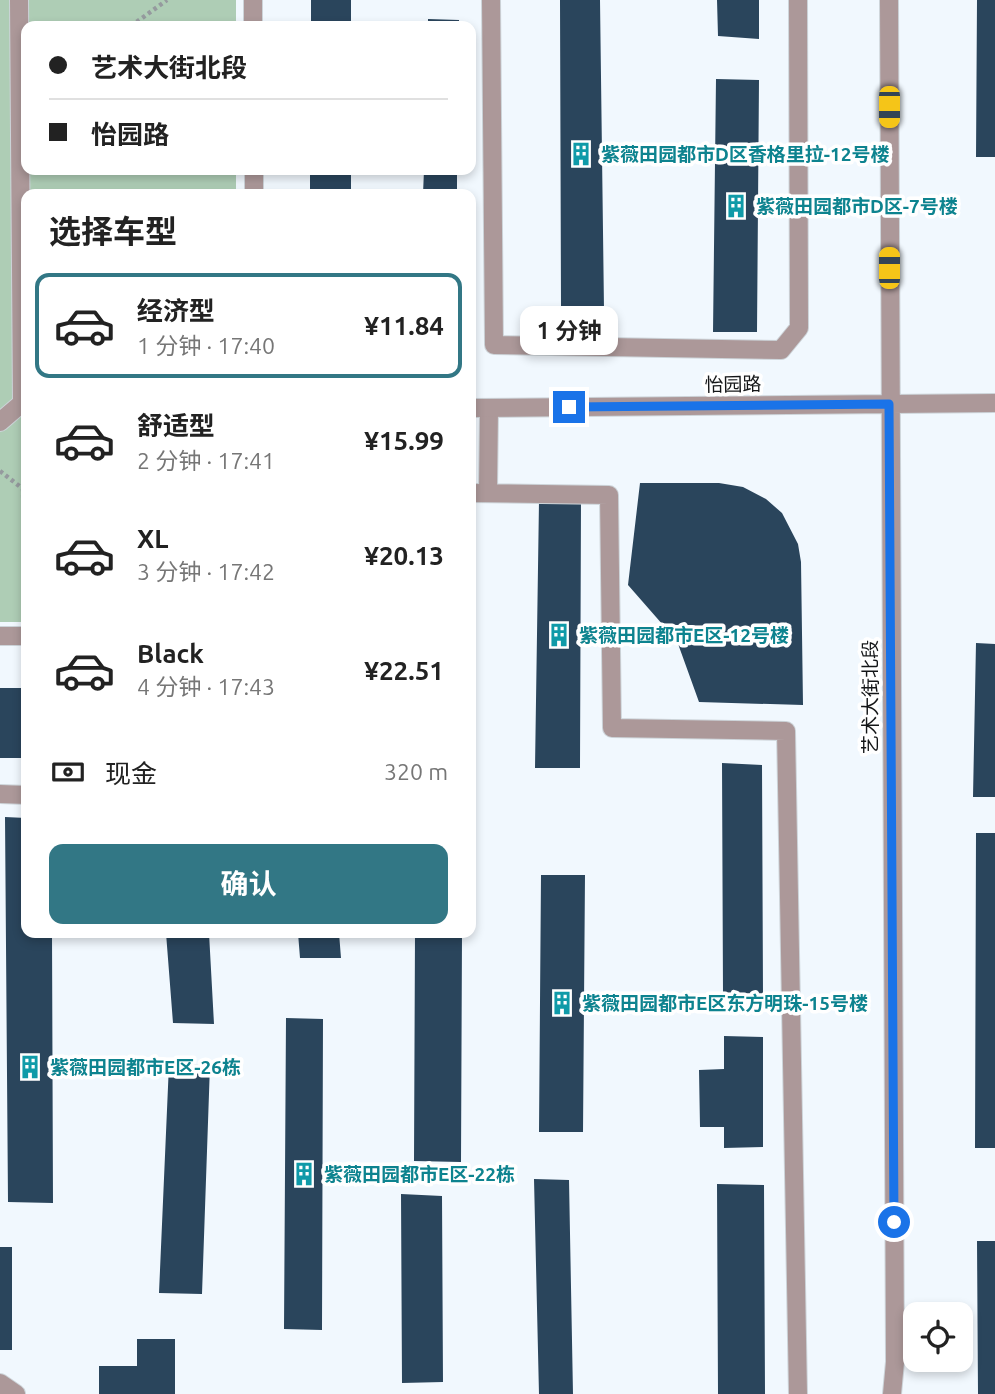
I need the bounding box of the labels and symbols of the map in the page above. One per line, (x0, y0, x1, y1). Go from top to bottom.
car (879, 86, 900, 128)
building icon: 紫薇田园都市D区香格里拉-12号楼 (567, 140, 595, 168)
place label: 紫薇田园都市D区香格里拉-12号楼 (601, 143, 890, 165)
building icon: 紫薇田园都市D区-7号楼 (722, 192, 750, 220)
place label: 紫薇田园都市D区-7号楼 (756, 195, 958, 217)
car (879, 247, 900, 289)
callout: 1 分钟 (520, 306, 618, 354)
street label: 怡园路 (704, 373, 762, 395)
route end (553, 391, 585, 423)
building icon: 紫薇田园都市E区-12号楼 (545, 621, 573, 649)
place label: 紫薇田园都市E区-12号楼 (579, 624, 789, 646)
street label: 艺术大街北段 (859, 640, 881, 754)
building icon: 紫薇田园都市E区东方明珠-15号楼 (548, 989, 576, 1017)
place label: 紫薇田园都市E区东方明珠-15号楼 (582, 992, 868, 1014)
building icon: 紫薇田园都市E区-26栋 (16, 1053, 44, 1081)
place label: 紫薇田园都市E区-26栋 (50, 1056, 241, 1078)
building icon: 紫薇田园都市E区-22栋 (290, 1160, 318, 1188)
place label: 紫薇田园都市E区-22栋 (324, 1163, 515, 1185)
route start (878, 1206, 910, 1238)

